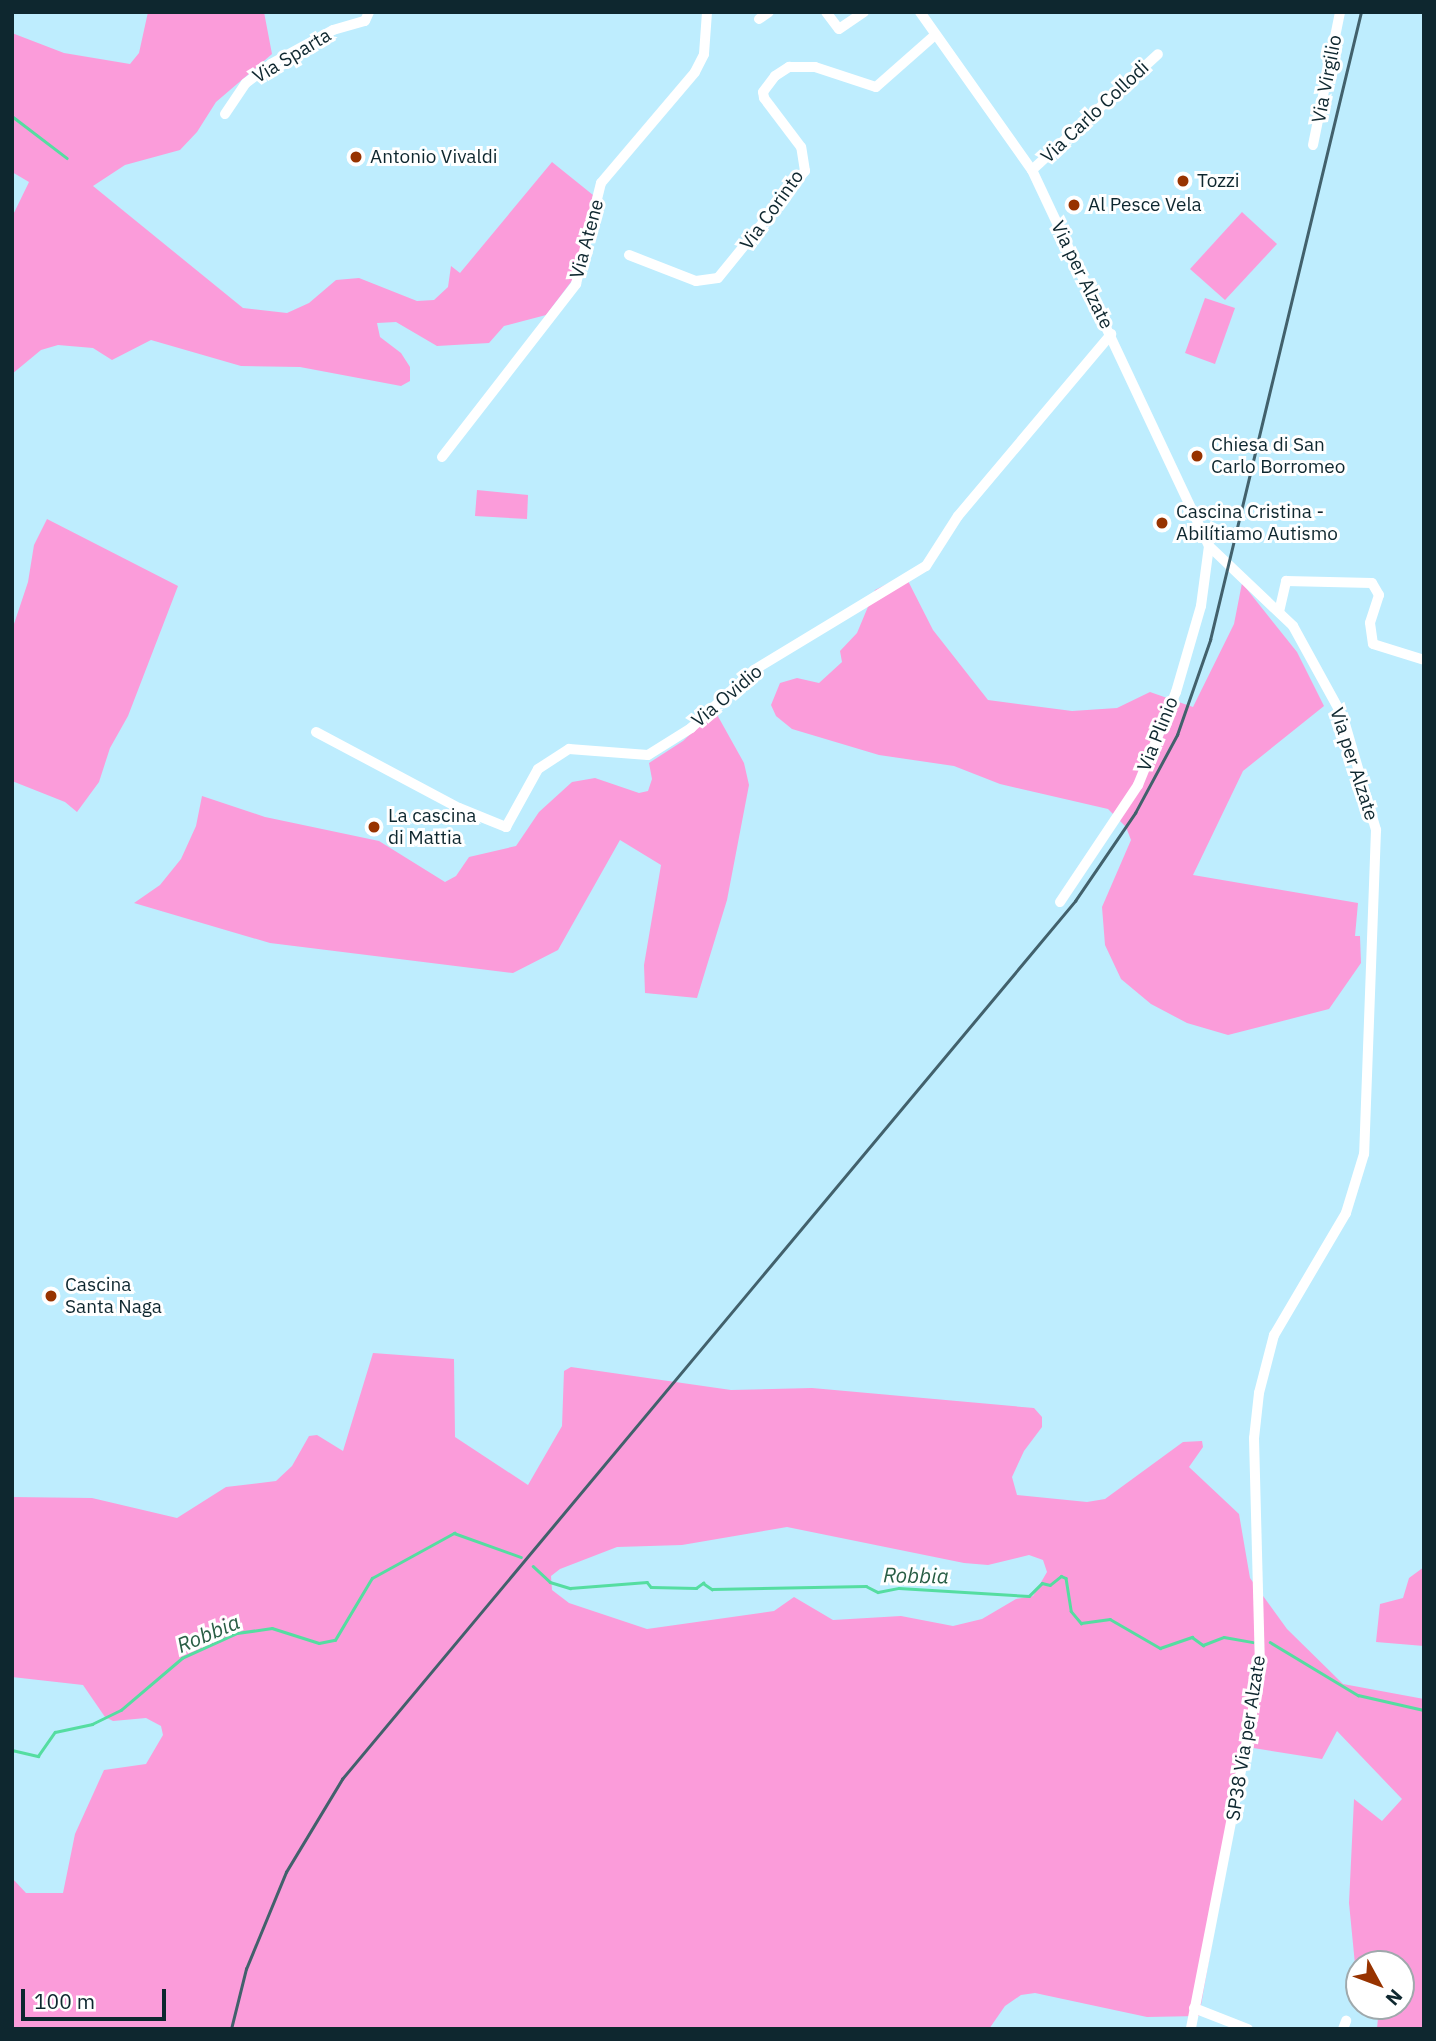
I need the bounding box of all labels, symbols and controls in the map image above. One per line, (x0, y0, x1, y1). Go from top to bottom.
street label: Via Sparta (249, 24, 335, 88)
street label: Via Virgilio (1307, 33, 1347, 125)
street label: Via Carlo Collodi (1036, 56, 1154, 168)
place label: Antonio Vivaldi (370, 146, 497, 168)
marker: Antonio Vivaldi (348, 149, 364, 165)
street label: Via Corinto (735, 166, 809, 254)
place label: Tozzi (1197, 170, 1240, 192)
marker: Tozzi (1175, 173, 1191, 189)
place label: Al Pesce Vela (1088, 194, 1202, 216)
street label: Via Atene (565, 197, 609, 281)
marker: Al Pesce Vela (1066, 197, 1082, 213)
street label: Via per Alzate (1046, 217, 1118, 333)
place label: Chiesa di San Carlo Borromeo (1211, 434, 1345, 478)
marker: Chiesa di San Carlo Borromeo (1189, 448, 1205, 464)
place label: Cascina Cristina - Abilítiamo Autismo (1176, 501, 1338, 545)
marker: Cascina Cristina - Abilítiamo Autismo (1154, 515, 1170, 531)
street label: Via Ovidio (687, 660, 767, 732)
street label: Via Plinio (1133, 693, 1183, 775)
street label: Via per Alzate (1325, 705, 1383, 823)
place label: La cascina di Mattia (388, 805, 476, 849)
marker: La cascina di Mattia (366, 819, 382, 835)
place label: Cascina Santa Naga (65, 1274, 162, 1318)
marker: Cascina Santa Naga (43, 1288, 59, 1304)
water label: Robbia (883, 1562, 949, 1588)
water label: Robbia (173, 1609, 243, 1657)
street label: SP38 Via per Alzate (1222, 1654, 1270, 1822)
north arrow (1345, 1950, 1415, 2020)
scale bar (24, 1974, 170, 2018)
text: N (1381, 1984, 1408, 2011)
text: 100 m (34, 1987, 95, 2015)

